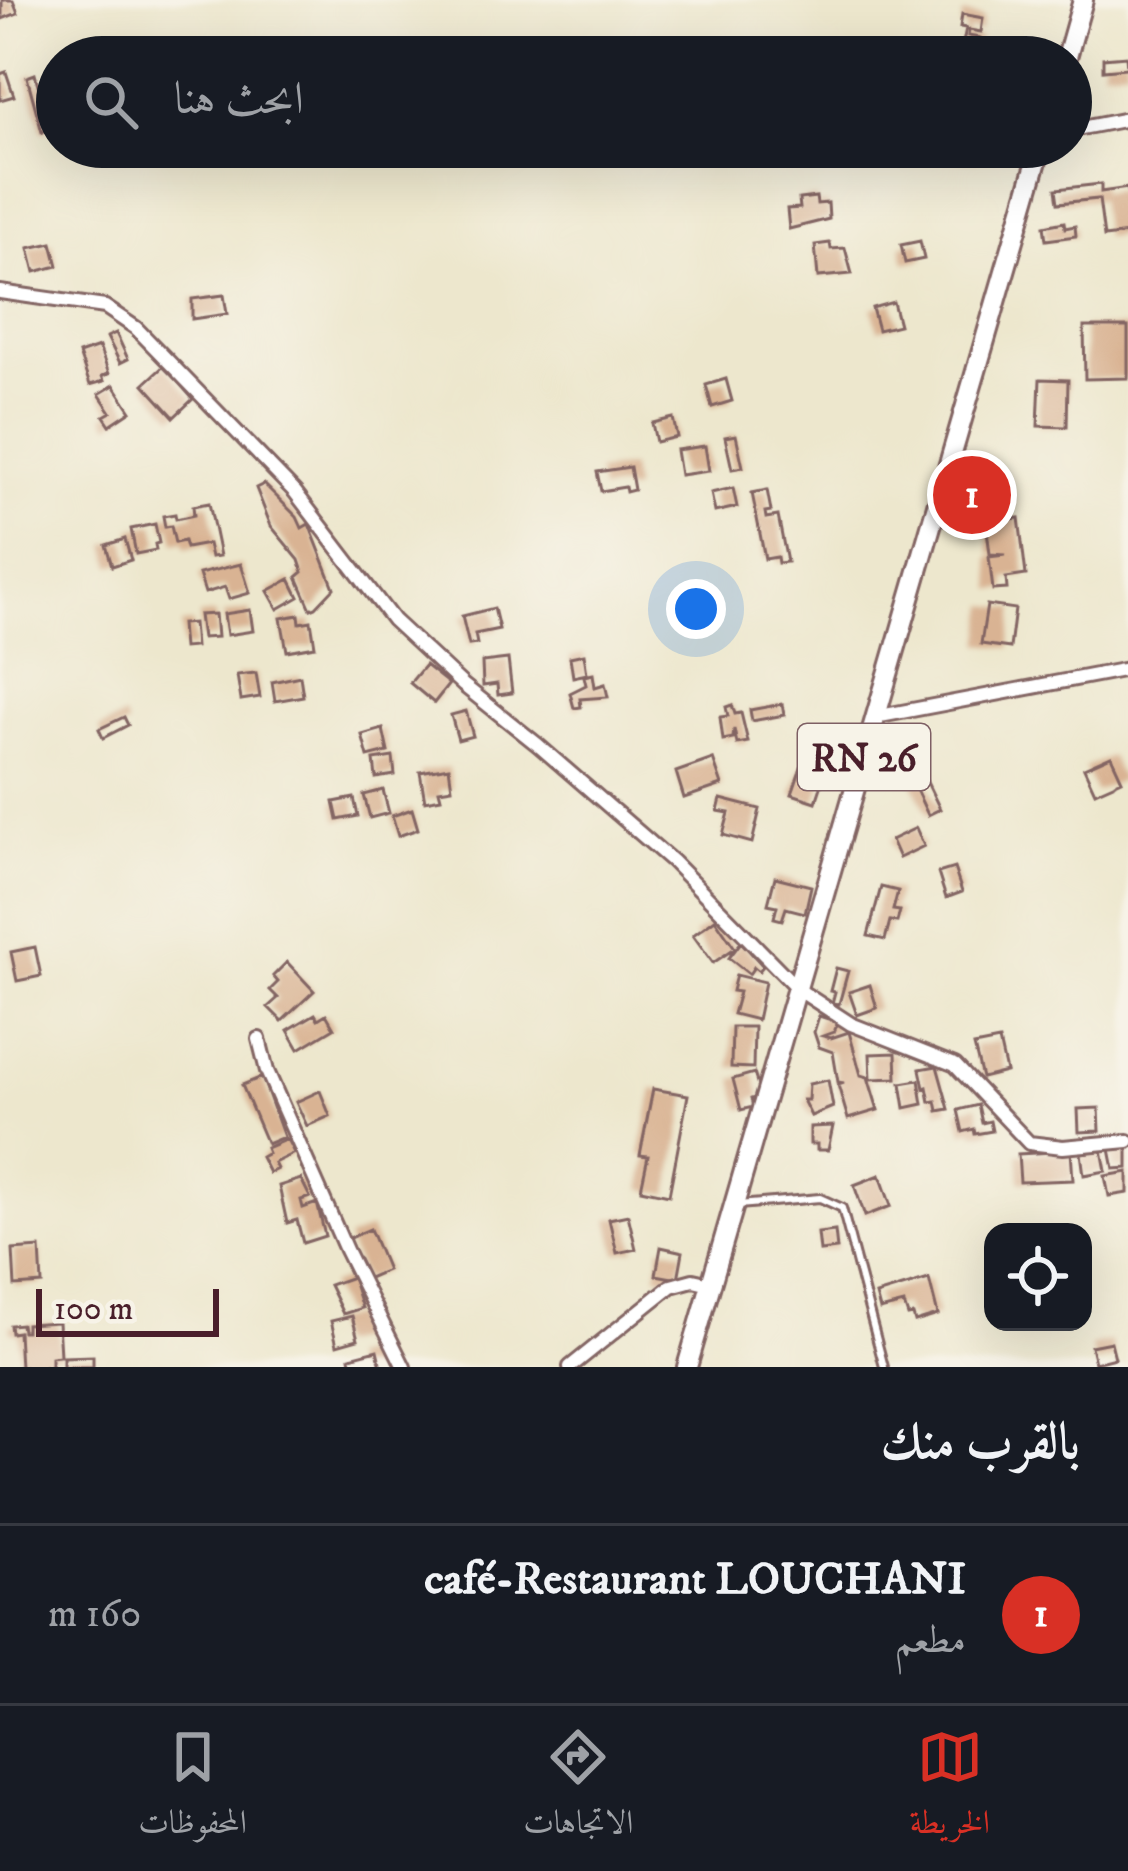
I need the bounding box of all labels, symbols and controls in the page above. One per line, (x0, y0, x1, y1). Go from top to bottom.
search box (36, 36, 1092, 168)
icon: search (78, 69, 144, 135)
text: ابحث هنا (174, 72, 304, 128)
pin: 1 (933, 450, 1011, 540)
your location (666, 579, 726, 639)
road number: RN 26 (798, 724, 930, 790)
map controls (984, 1223, 1092, 1331)
button: locate (984, 1223, 1092, 1331)
scale bar (36, 1283, 219, 1336)
text: 100 m (54, 1289, 133, 1330)
text: بالقرب منك (881, 1411, 1080, 1475)
text: café-Restaurant LOUCHANI (424, 1552, 966, 1608)
text: 160 m (48, 1590, 141, 1639)
text: 1 (1034, 1590, 1048, 1639)
text: مطعم (895, 1616, 966, 1665)
tab: المحفوظات (138, 1724, 247, 1854)
tab: الاتجاهات (523, 1724, 633, 1854)
tab: الخريطة (910, 1724, 990, 1854)

